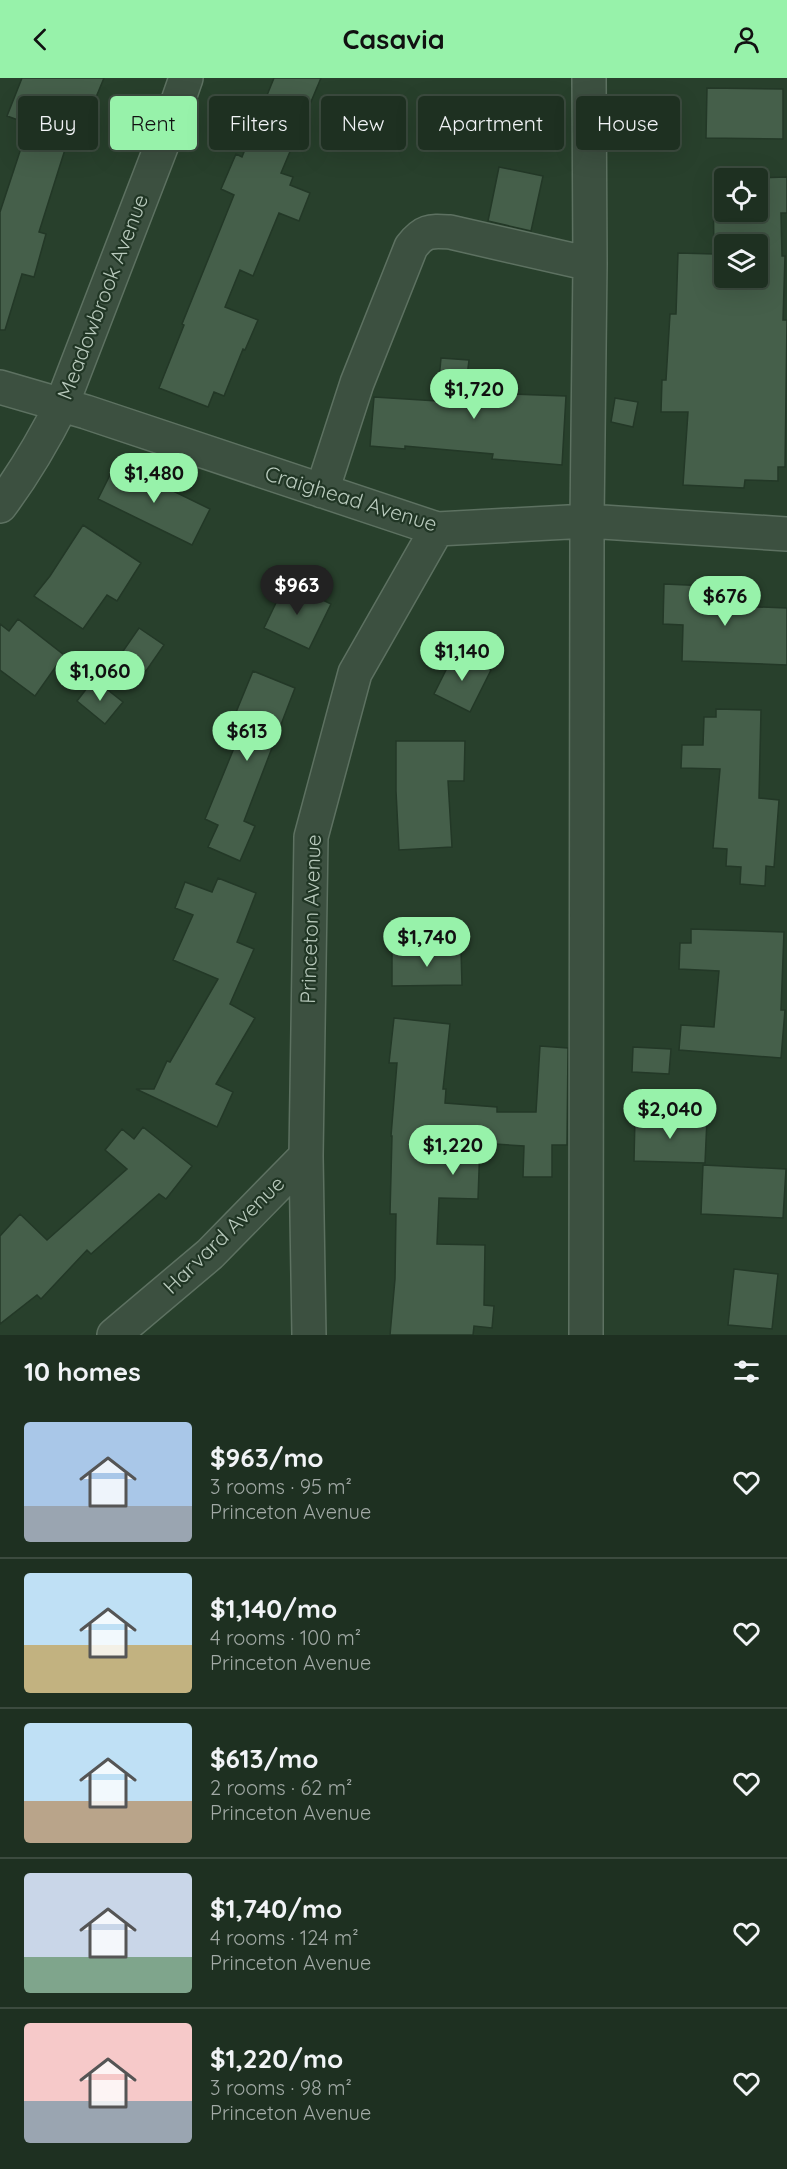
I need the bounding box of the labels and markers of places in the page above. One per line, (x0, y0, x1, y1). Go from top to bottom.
pin: $1,720 (425, 369, 523, 420)
pin: $1,480 (105, 453, 203, 504)
pin: $963 (261, 565, 333, 616)
pin: $676 (689, 576, 761, 627)
pin: $1,140 (413, 631, 511, 682)
pin: $1,060 (51, 651, 149, 702)
pin: $613 (211, 711, 283, 762)
pin: $1,740 (378, 917, 476, 968)
pin: $2,040 (621, 1089, 719, 1140)
pin: $1,220 (404, 1125, 502, 1176)

